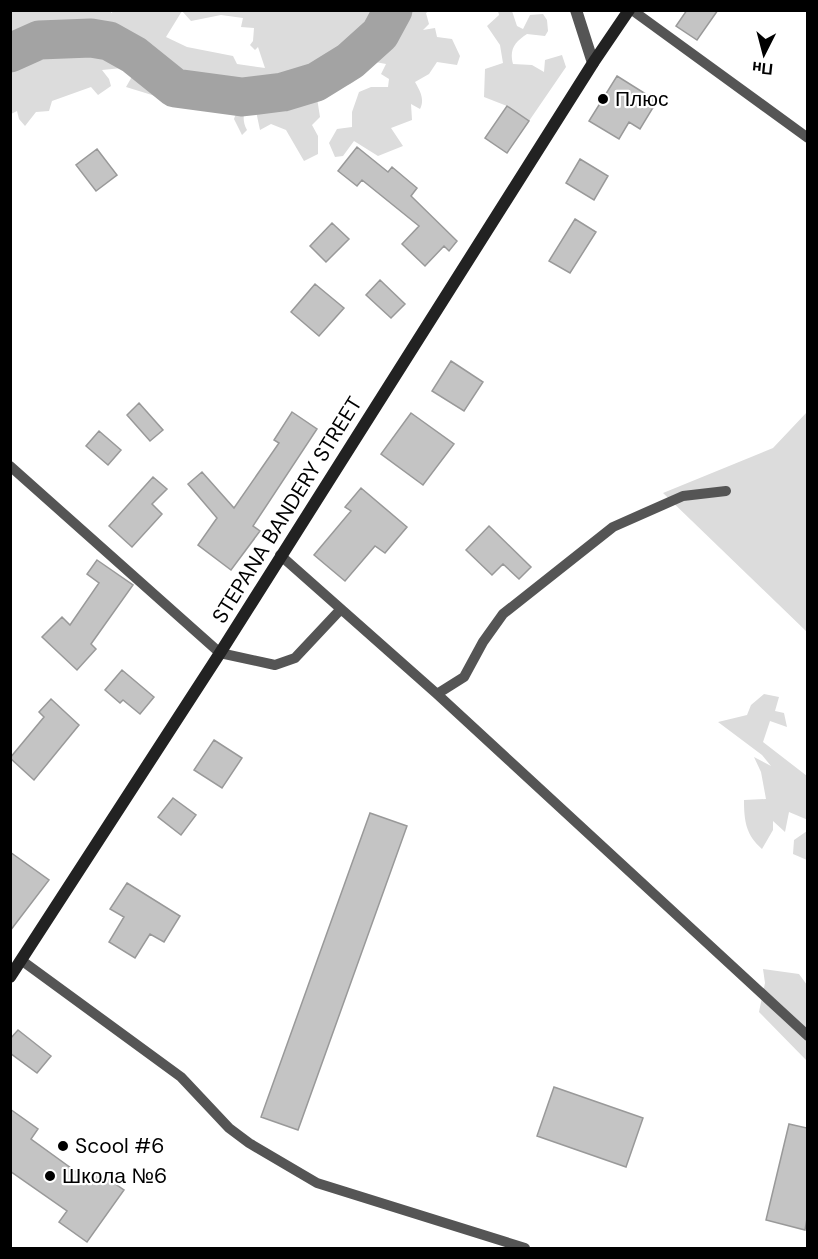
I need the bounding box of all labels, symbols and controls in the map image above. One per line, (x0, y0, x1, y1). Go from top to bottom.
north arrow (734, 24, 794, 84)
text: Пн (751, 57, 774, 80)
place label: Плюс (615, 85, 669, 113)
marker: Плюс (596, 92, 610, 106)
street label: STEPANA BANDERY STREET (206, 391, 368, 629)
place label: Scool #6 (75, 1132, 164, 1160)
marker: Scool #6 (56, 1139, 70, 1153)
place label: Школа №6 (62, 1162, 167, 1190)
marker: Школа №6 (43, 1169, 57, 1183)

